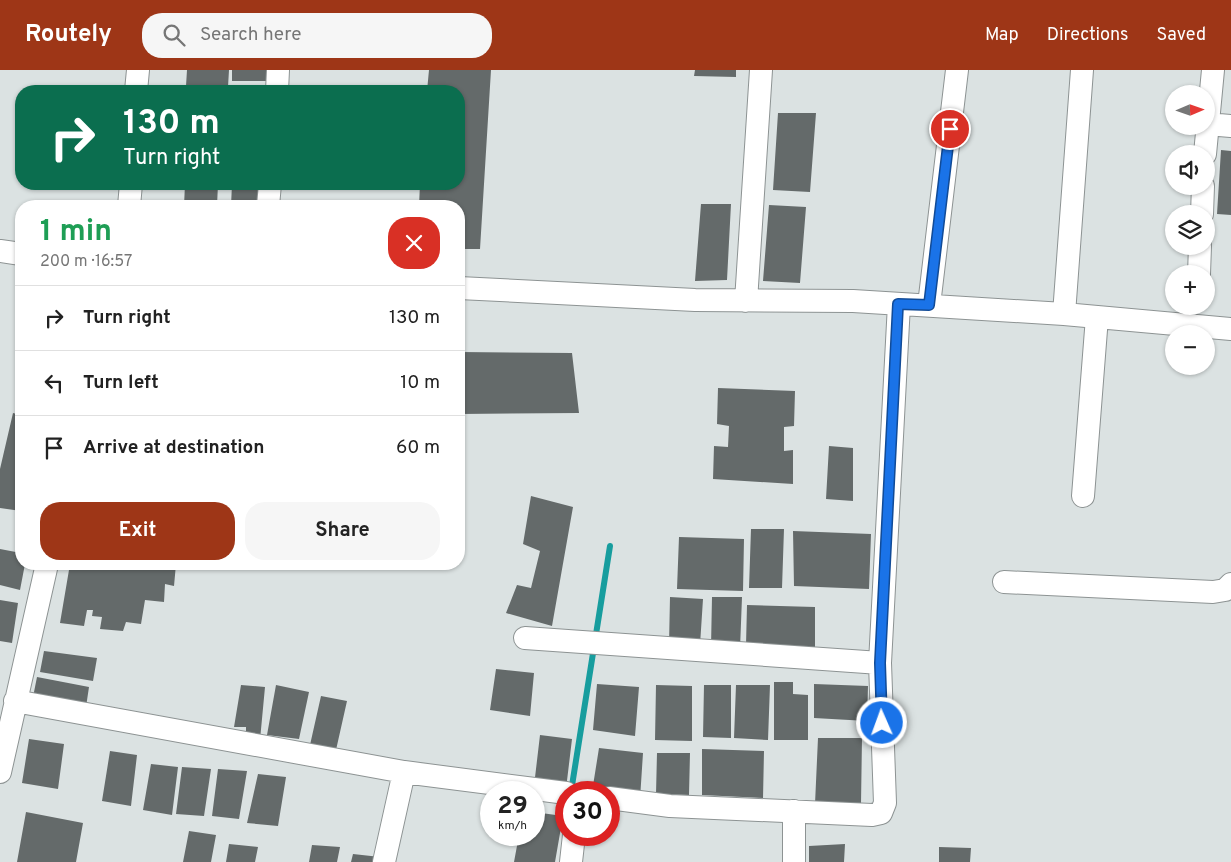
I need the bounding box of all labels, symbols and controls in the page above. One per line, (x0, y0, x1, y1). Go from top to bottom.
search box (142, 13, 492, 58)
text: Routely (25, 20, 112, 50)
icon: search (160, 21, 188, 49)
text: Search here (200, 23, 301, 47)
text: Map (985, 24, 1019, 47)
text: Directions (1047, 24, 1129, 47)
text: Saved (1157, 24, 1206, 47)
north arrow (1165, 85, 1215, 135)
map controls (1165, 85, 1215, 375)
text: 130 m (123, 102, 220, 146)
icon: right (40, 105, 105, 170)
pin (929, 108, 971, 150)
icon: arrive (936, 115, 964, 143)
text: Turn right (123, 145, 220, 172)
button: sound (1165, 145, 1215, 195)
button: layers (1165, 205, 1215, 255)
text: 1 min (40, 214, 112, 251)
button: close (388, 217, 440, 269)
text: 200 m · 16:57 (40, 252, 132, 272)
button: + (1165, 265, 1215, 315)
icon: right (40, 304, 68, 332)
text: Turn right (83, 306, 171, 330)
text: 130 m (389, 306, 440, 330)
button: − (1165, 325, 1215, 375)
icon: left (40, 369, 68, 397)
text: Turn left (83, 371, 159, 395)
text: 10 m (400, 371, 440, 395)
icon: arrive (40, 434, 68, 462)
text: Arrive at destination (83, 436, 264, 460)
text: 60 m (396, 436, 440, 460)
button: Exit (40, 502, 235, 560)
button: Share (245, 502, 440, 560)
position arrow (855, 696, 907, 748)
speed limit sign: 30 (555, 781, 620, 846)
text: 29 (497, 791, 528, 823)
text: km/h (498, 818, 527, 834)

